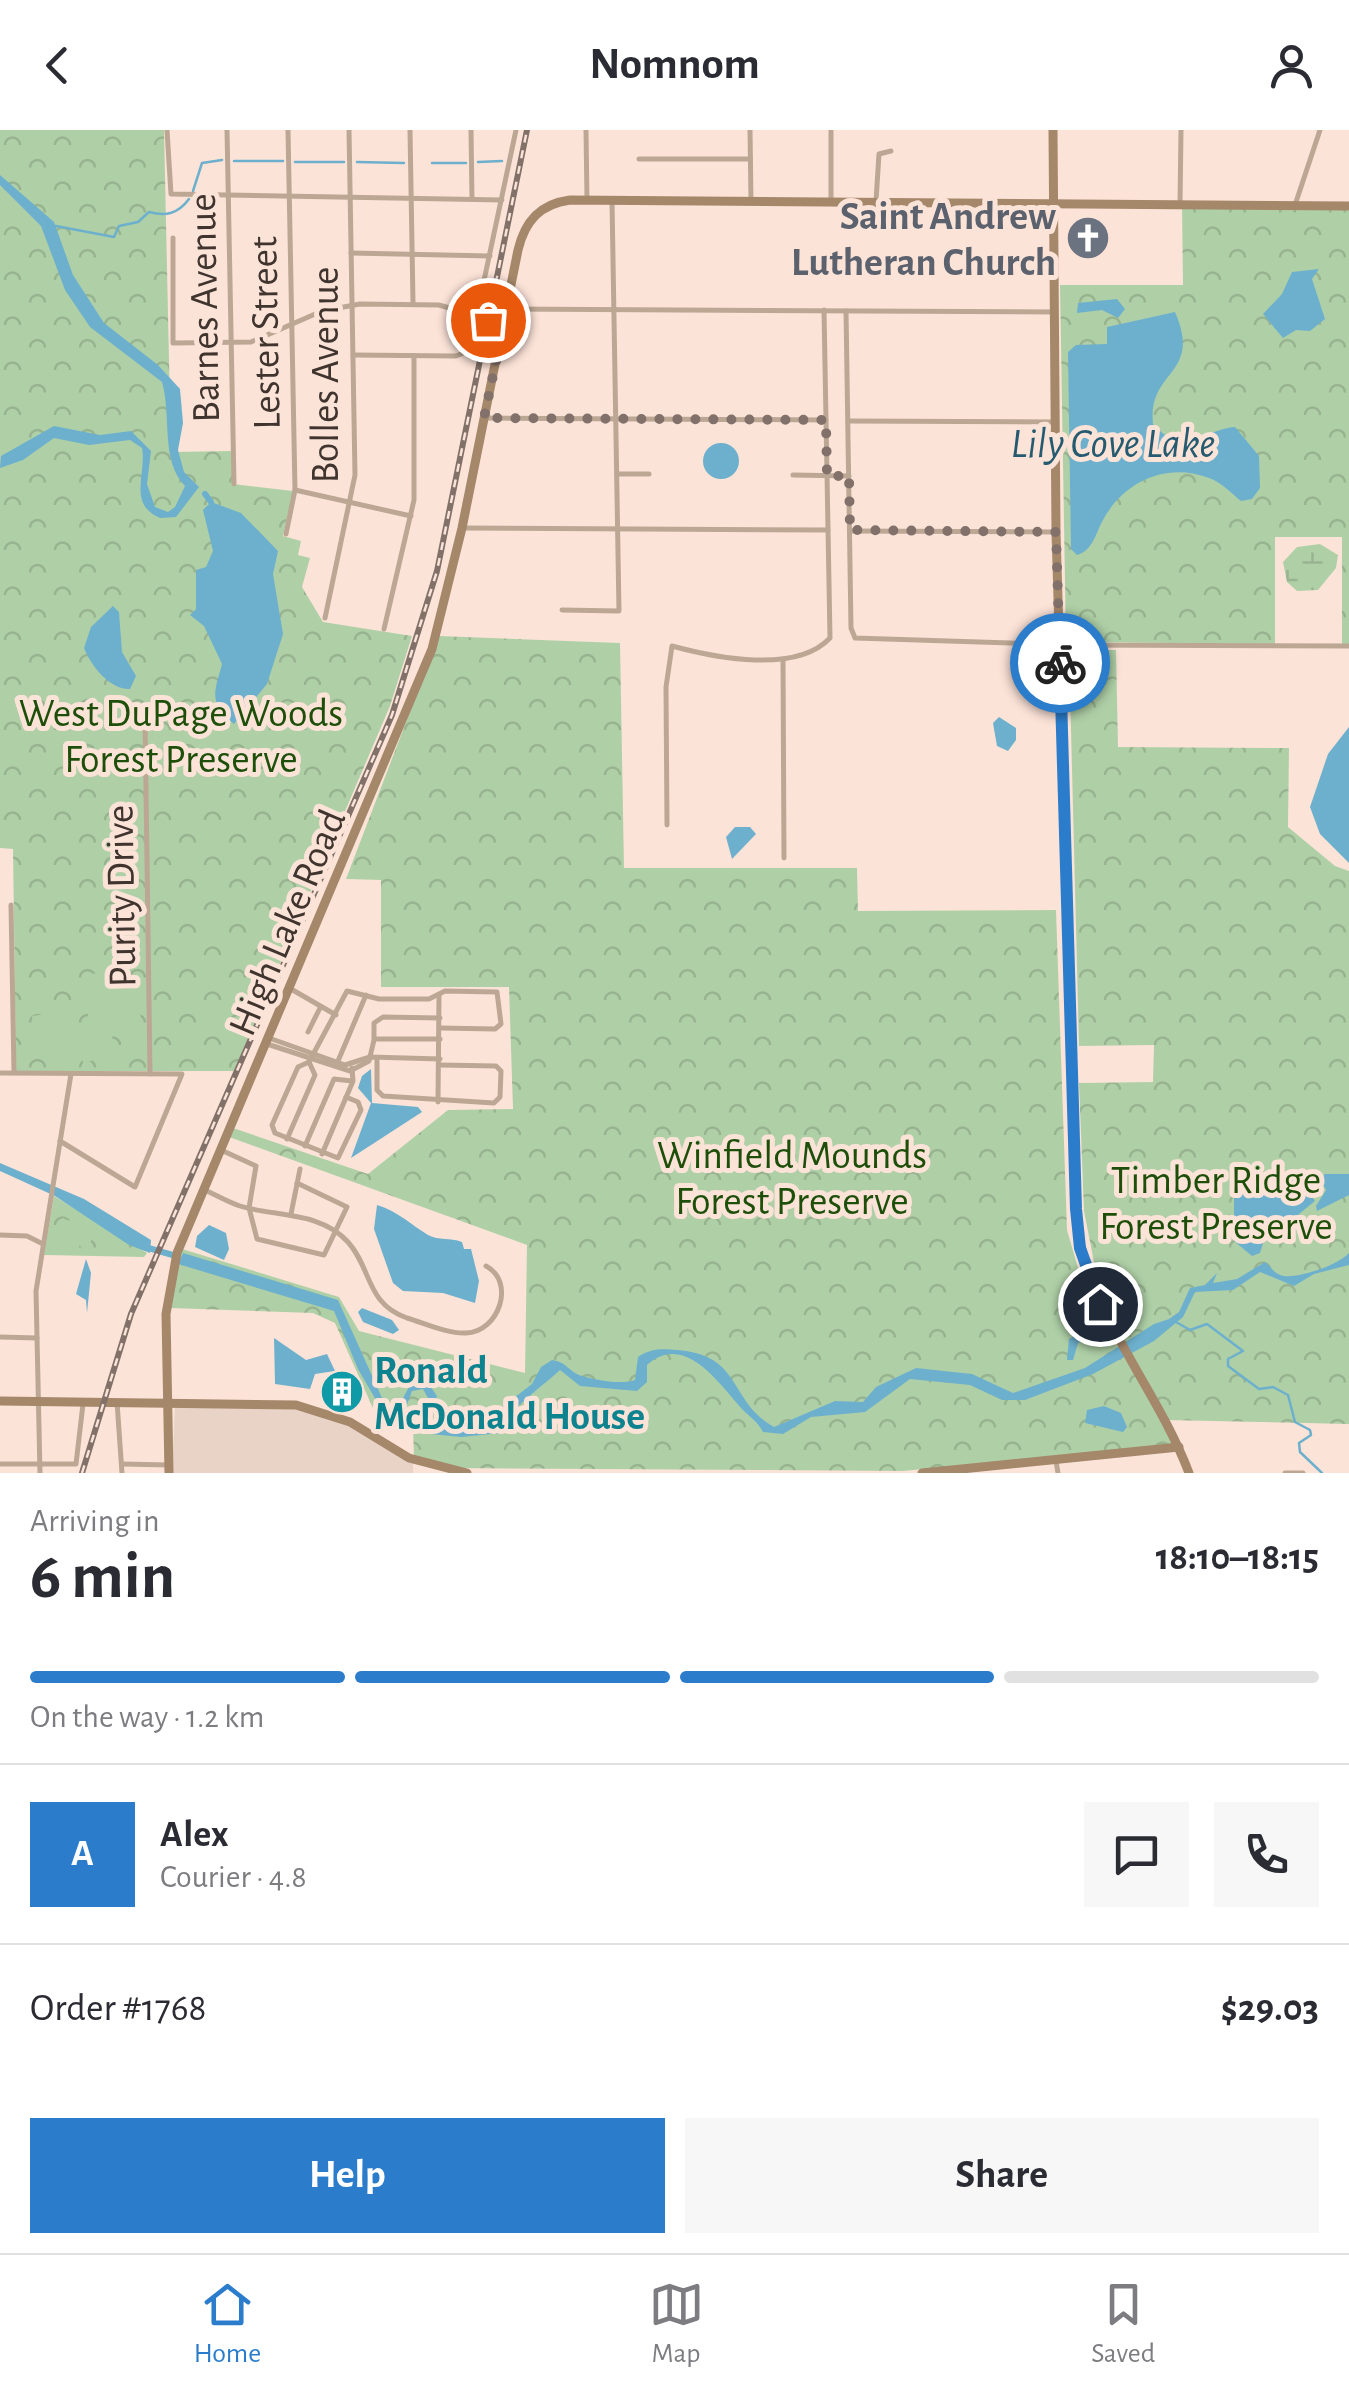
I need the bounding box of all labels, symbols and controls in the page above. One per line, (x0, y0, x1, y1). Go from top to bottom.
icon: back (30, 38, 85, 93)
icon: person (1264, 38, 1319, 93)
text: Nomnom (589, 42, 760, 87)
street label: Barnes Avenue (183, 193, 227, 423)
place label: Saint Andrew Lutheran Church (791, 197, 1056, 283)
church icon: Saint Andrew Lutheran Church (1065, 215, 1111, 261)
street label: Lester Street (244, 236, 288, 430)
street label: Bolles Avenue (306, 267, 346, 483)
pin (446, 278, 531, 363)
icon: bag (461, 293, 516, 348)
water label: Lily Cove Lake (1011, 423, 1215, 465)
courier (1010, 613, 1110, 713)
icon: bike (1033, 636, 1088, 691)
park label: West DuPage Woods Forest Preserve (19, 694, 343, 780)
street label: Purity Drive (100, 804, 144, 988)
street label: High Lake Road (222, 804, 353, 1042)
park label: Winfield Mounds Forest Preserve (657, 1136, 927, 1222)
park label: Timber Ridge Forest Preserve (1099, 1161, 1333, 1247)
pin (1058, 1262, 1143, 1347)
icon: home (1073, 1277, 1128, 1332)
place label: Ronald McDonald House (374, 1351, 645, 1437)
building icon: Ronald McDonald House (319, 1369, 365, 1415)
text: Arriving in (30, 1505, 159, 1537)
text: 18:10–18:15 (1156, 1539, 1319, 1577)
text: 6 min (30, 1545, 175, 1610)
text: On the way · 1.2 km (30, 1701, 264, 1733)
button: chat (1084, 1802, 1189, 1907)
button: phone (1214, 1802, 1319, 1907)
text: Alex (160, 1816, 229, 1854)
text: A (71, 1835, 94, 1873)
text: Courier · 4.8 (160, 1861, 307, 1893)
text: Order #1768 (30, 1990, 207, 2028)
text: $29.03 (1221, 1990, 1319, 2028)
button: Help (30, 2118, 665, 2233)
button: Share (685, 2118, 1319, 2233)
tab: Home (194, 2277, 261, 2371)
tab: Map (649, 2277, 704, 2371)
tab: Saved (1091, 2277, 1155, 2371)

